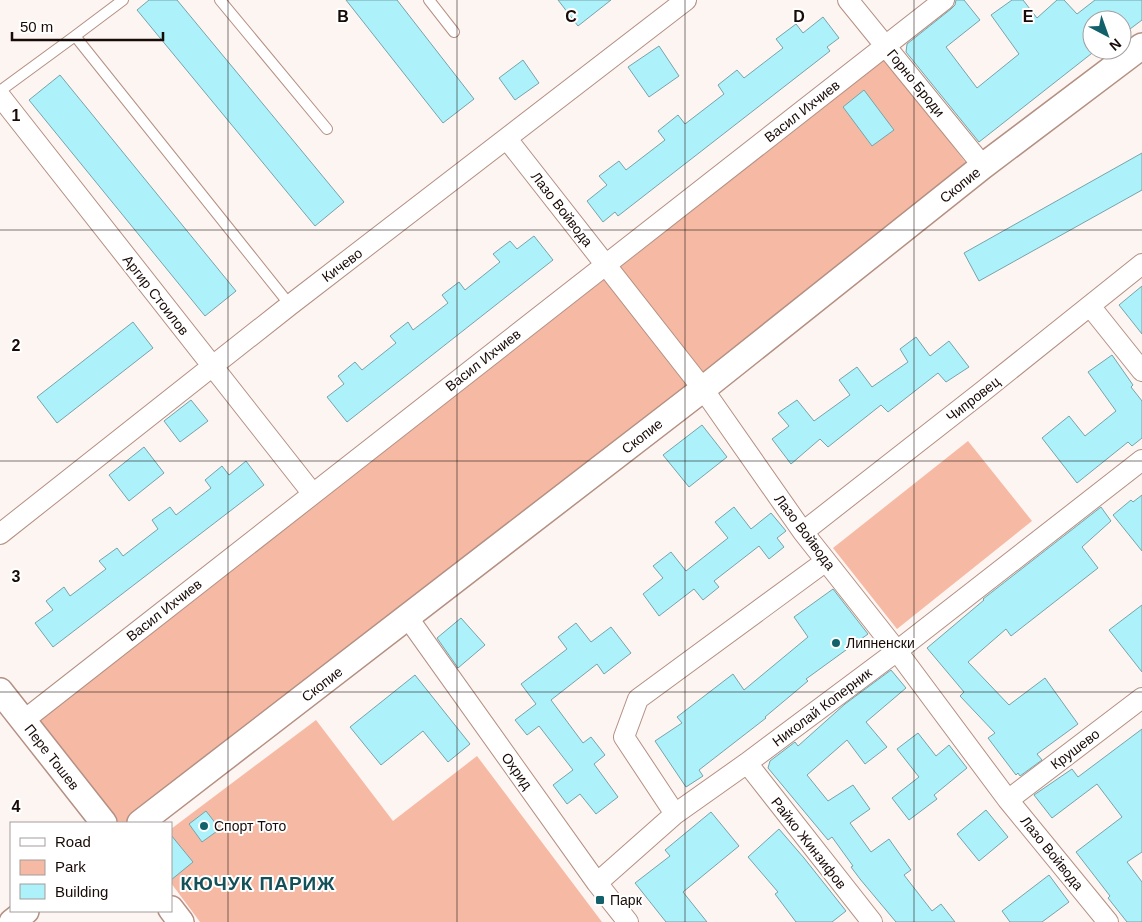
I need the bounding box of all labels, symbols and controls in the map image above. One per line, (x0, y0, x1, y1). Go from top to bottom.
text: B (337, 8, 349, 25)
text: C (565, 8, 577, 25)
text: D (793, 8, 805, 25)
text: E (1023, 8, 1034, 25)
scale bar (12, 10, 164, 42)
north arrow (1082, 10, 1132, 60)
text: 50 m (20, 18, 53, 35)
text: N (1106, 35, 1125, 54)
street label: Горно Броди (884, 46, 948, 120)
street label: Васил Ихчиев (761, 77, 843, 145)
text: 1 (12, 107, 21, 124)
street label: Скопие (937, 164, 984, 206)
street label: Лазо Войвода (528, 168, 596, 250)
street label: Кичево (319, 245, 365, 285)
street label: Аргир Стоилов (120, 252, 192, 338)
street label: Васил Ихчиев (442, 326, 524, 394)
text: 2 (12, 337, 21, 354)
street label: Чипровец (943, 373, 1003, 425)
street label: Скопие (618, 415, 666, 457)
street label: Лазо Войвода (771, 491, 839, 573)
text: 3 (12, 568, 21, 585)
street label: Васил Ихчиев (123, 576, 205, 644)
place label: Липненски (846, 635, 915, 651)
marker: Липненски (830, 637, 842, 649)
street label: Скопие (298, 663, 346, 705)
street label: Николай Коперник (769, 664, 875, 750)
street label: Пере Тошев (21, 721, 83, 793)
street label: Крушево (1047, 725, 1103, 773)
street label: Охрид (498, 750, 536, 792)
street label: Райко Жинзифов (768, 794, 850, 892)
text: 4 (12, 798, 21, 815)
street label: Лазо Войвода (1017, 813, 1087, 893)
place label: Спорт Тото (214, 818, 286, 834)
marker: Спорт Тото (198, 820, 210, 832)
legend (10, 822, 172, 912)
text: Road (55, 833, 91, 850)
text: Park (55, 858, 86, 875)
district label: КЮЧУК ПАРИЖ (181, 873, 335, 894)
text: Building (55, 883, 108, 900)
place label: Парк (610, 892, 643, 908)
marker: Парк (594, 894, 606, 906)

